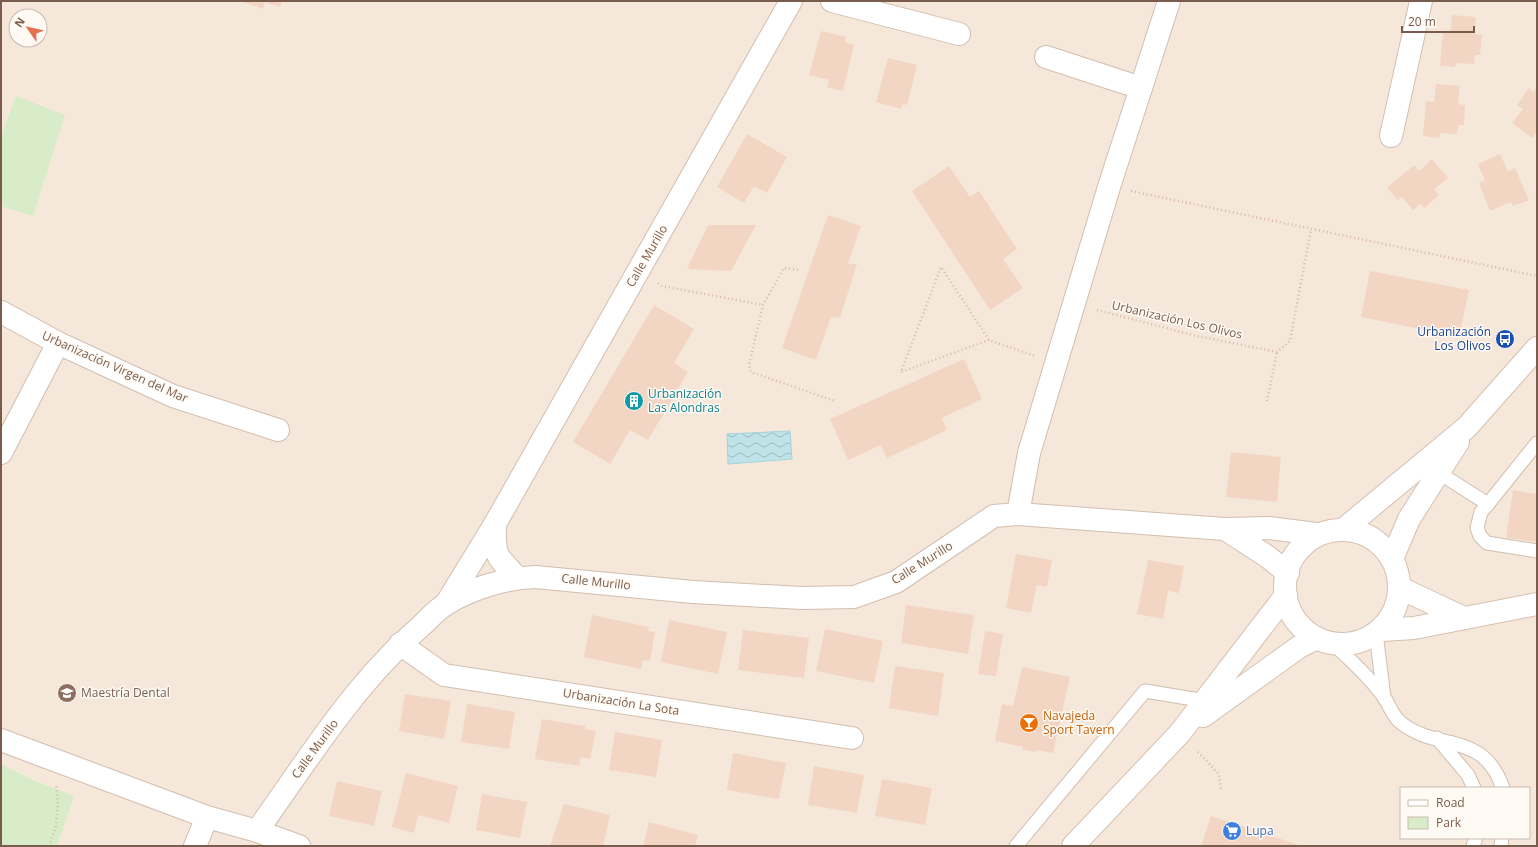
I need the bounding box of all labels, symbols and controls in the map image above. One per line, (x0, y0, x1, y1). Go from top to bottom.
north arrow (8, 8, 48, 48)
scale bar (1402, 8, 1474, 34)
text: 20 m (1408, 13, 1436, 30)
text: N (11, 14, 28, 30)
street label: Calle Murillo (622, 221, 671, 290)
street label: Urbanización Los Olivos (1110, 296, 1244, 343)
place label: Urbanización Los Olivos (1417, 323, 1491, 354)
street label: Urbanización Virgen del Mar (39, 327, 191, 407)
bus stop icon: Urbanización Los Olivos (1494, 328, 1516, 350)
place label: Urbanización Las Alondras (648, 385, 722, 416)
building icon: Urbanización Las Alondras (623, 390, 645, 412)
street label: Calle Murillo (888, 537, 956, 588)
street label: Calle Murillo (561, 569, 632, 594)
school or university icon: Maestría Dental (56, 682, 78, 704)
place label: Maestría Dental (81, 684, 170, 701)
street label: Urbanización La Sota (562, 684, 680, 719)
place label: Navajeda Sport Tavern (1043, 707, 1115, 738)
bar icon: Navajeda Sport Tavern (1018, 712, 1040, 734)
street label: Calle Murillo (287, 716, 342, 782)
legend (1400, 787, 1530, 839)
text: Road (1436, 794, 1465, 811)
text: Park (1436, 814, 1462, 831)
supermarket icon: Lupa (1221, 820, 1243, 842)
place label: Lupa (1246, 822, 1274, 839)

